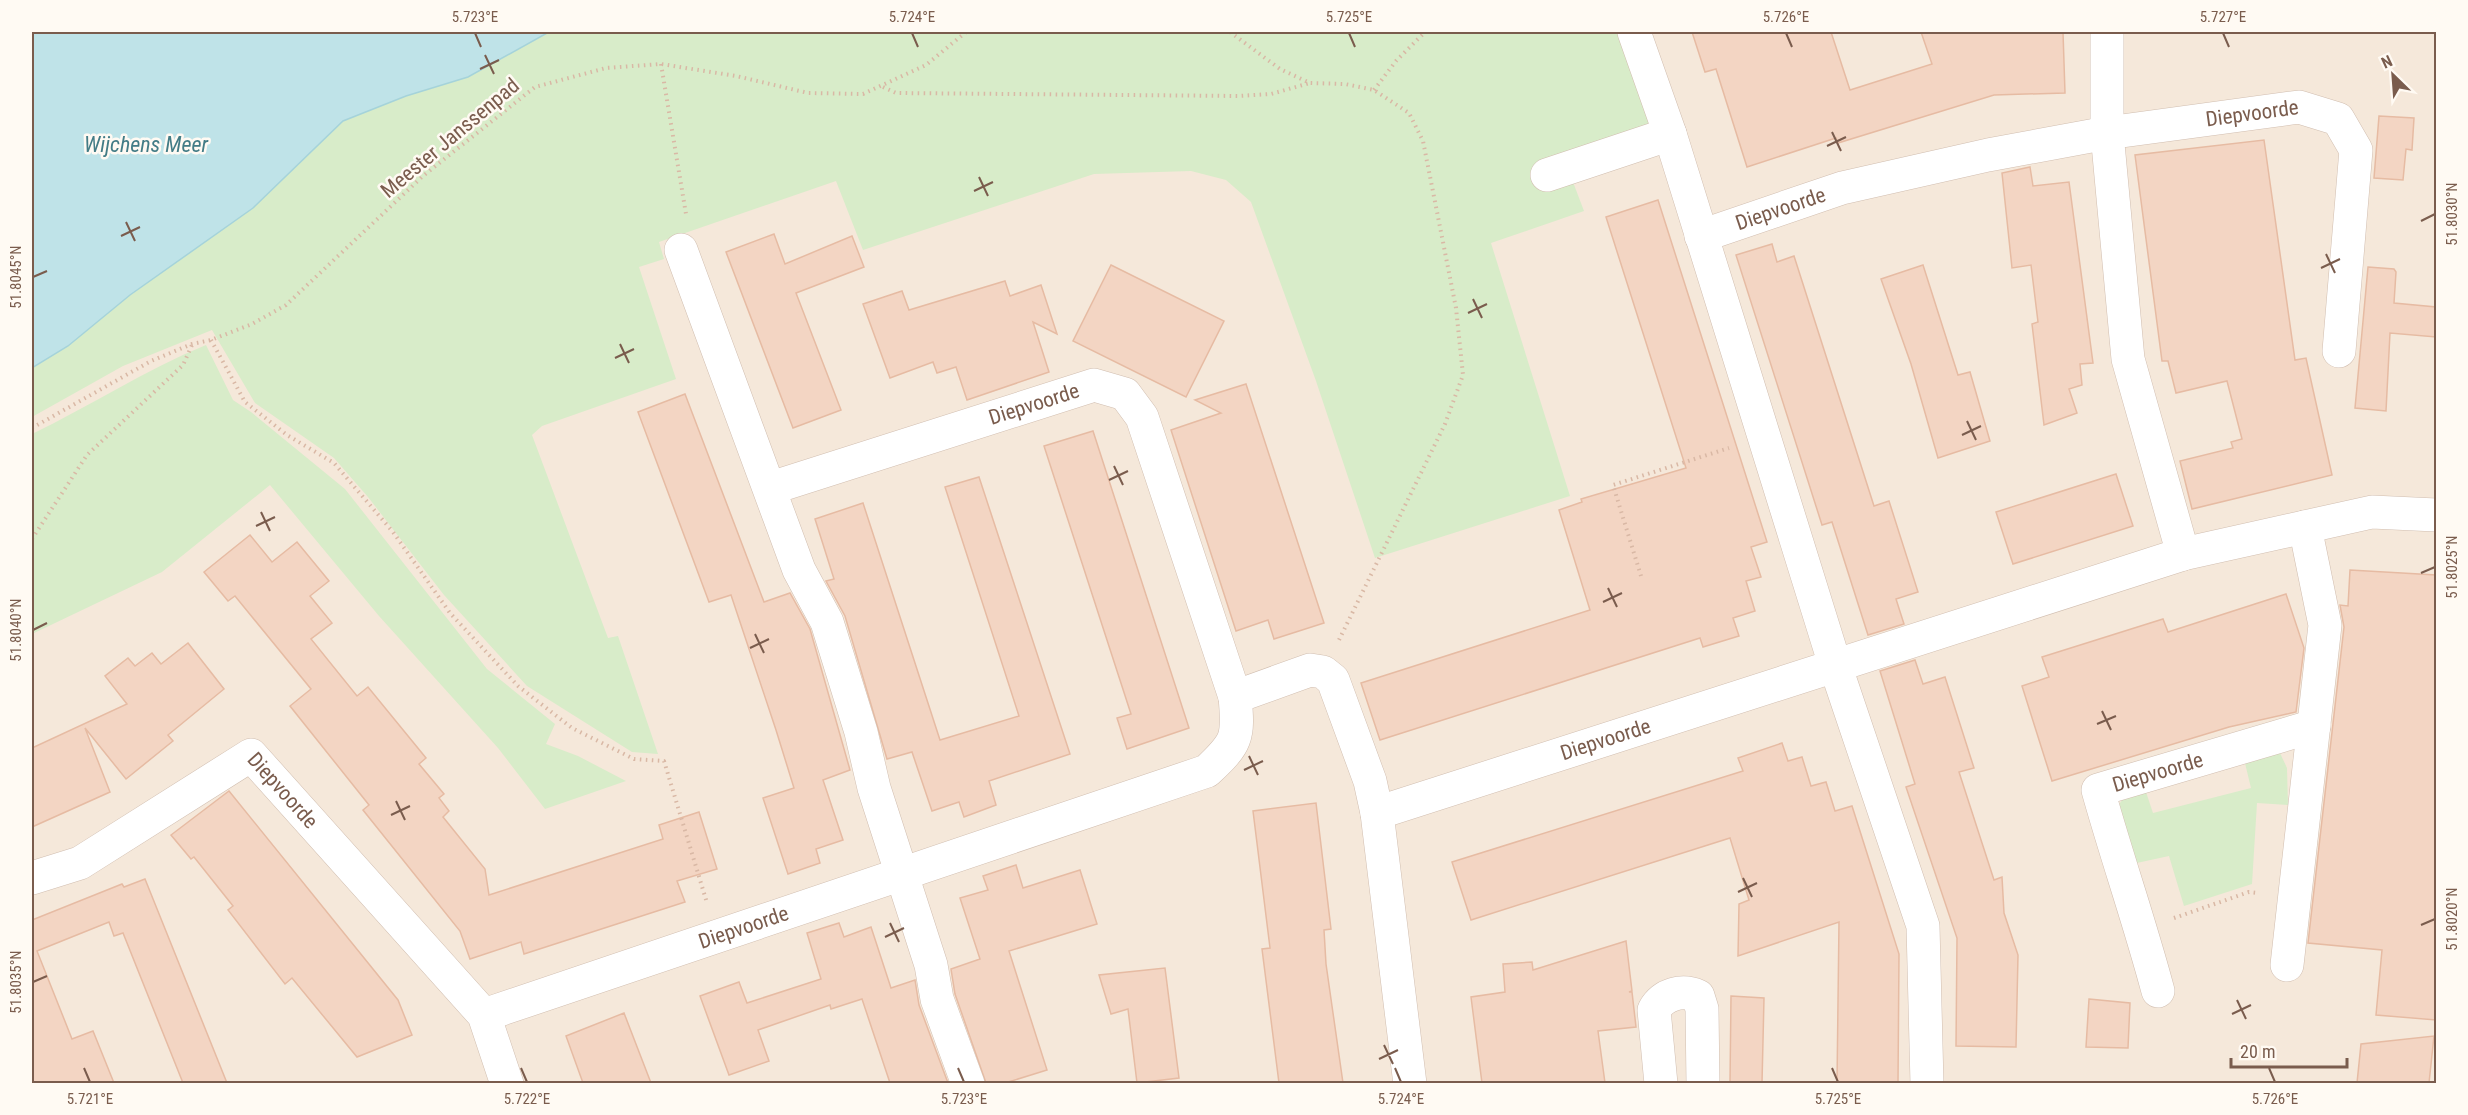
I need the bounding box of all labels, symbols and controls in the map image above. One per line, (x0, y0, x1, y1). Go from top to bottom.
text: 5.723°E (452, 8, 498, 26)
text: 5.724°E (889, 8, 935, 26)
text: 5.725°E (1326, 8, 1372, 26)
text: 5.726°E (1763, 8, 1809, 26)
text: 5.727°E (2200, 8, 2246, 26)
north arrow (2363, 45, 2423, 105)
text: N (2378, 51, 2395, 73)
street label: Meester Janssenpad (376, 73, 524, 203)
street label: Diepvoorde (2204, 95, 2300, 132)
water label: Wijchens Meer (84, 132, 208, 157)
street label: Diepvoorde (1732, 182, 1829, 235)
text: 51.8030°N (2443, 182, 2461, 246)
text: 51.8045°N (7, 245, 25, 309)
street label: Diepvoorde (986, 378, 1082, 430)
text: 51.8025°N (2443, 535, 2461, 599)
text: 51.8040°N (7, 598, 25, 662)
street label: Diepvoorde (1557, 714, 1654, 765)
street label: Diepvoorde (243, 748, 323, 833)
street label: Diepvoorde (2110, 748, 2206, 797)
text: 51.8020°N (2443, 887, 2461, 951)
street label: Diepvoorde (696, 901, 792, 954)
text: 51.8035°N (7, 950, 25, 1014)
scale bar (2231, 1031, 2346, 1069)
text: 20 m (2240, 1041, 2275, 1062)
text: 5.721°E (67, 1090, 113, 1108)
text: 5.722°E (504, 1090, 550, 1108)
text: 5.723°E (941, 1090, 987, 1108)
text: 5.724°E (1378, 1090, 1424, 1108)
text: 5.725°E (1815, 1090, 1861, 1108)
text: 5.726°E (2252, 1090, 2298, 1108)

